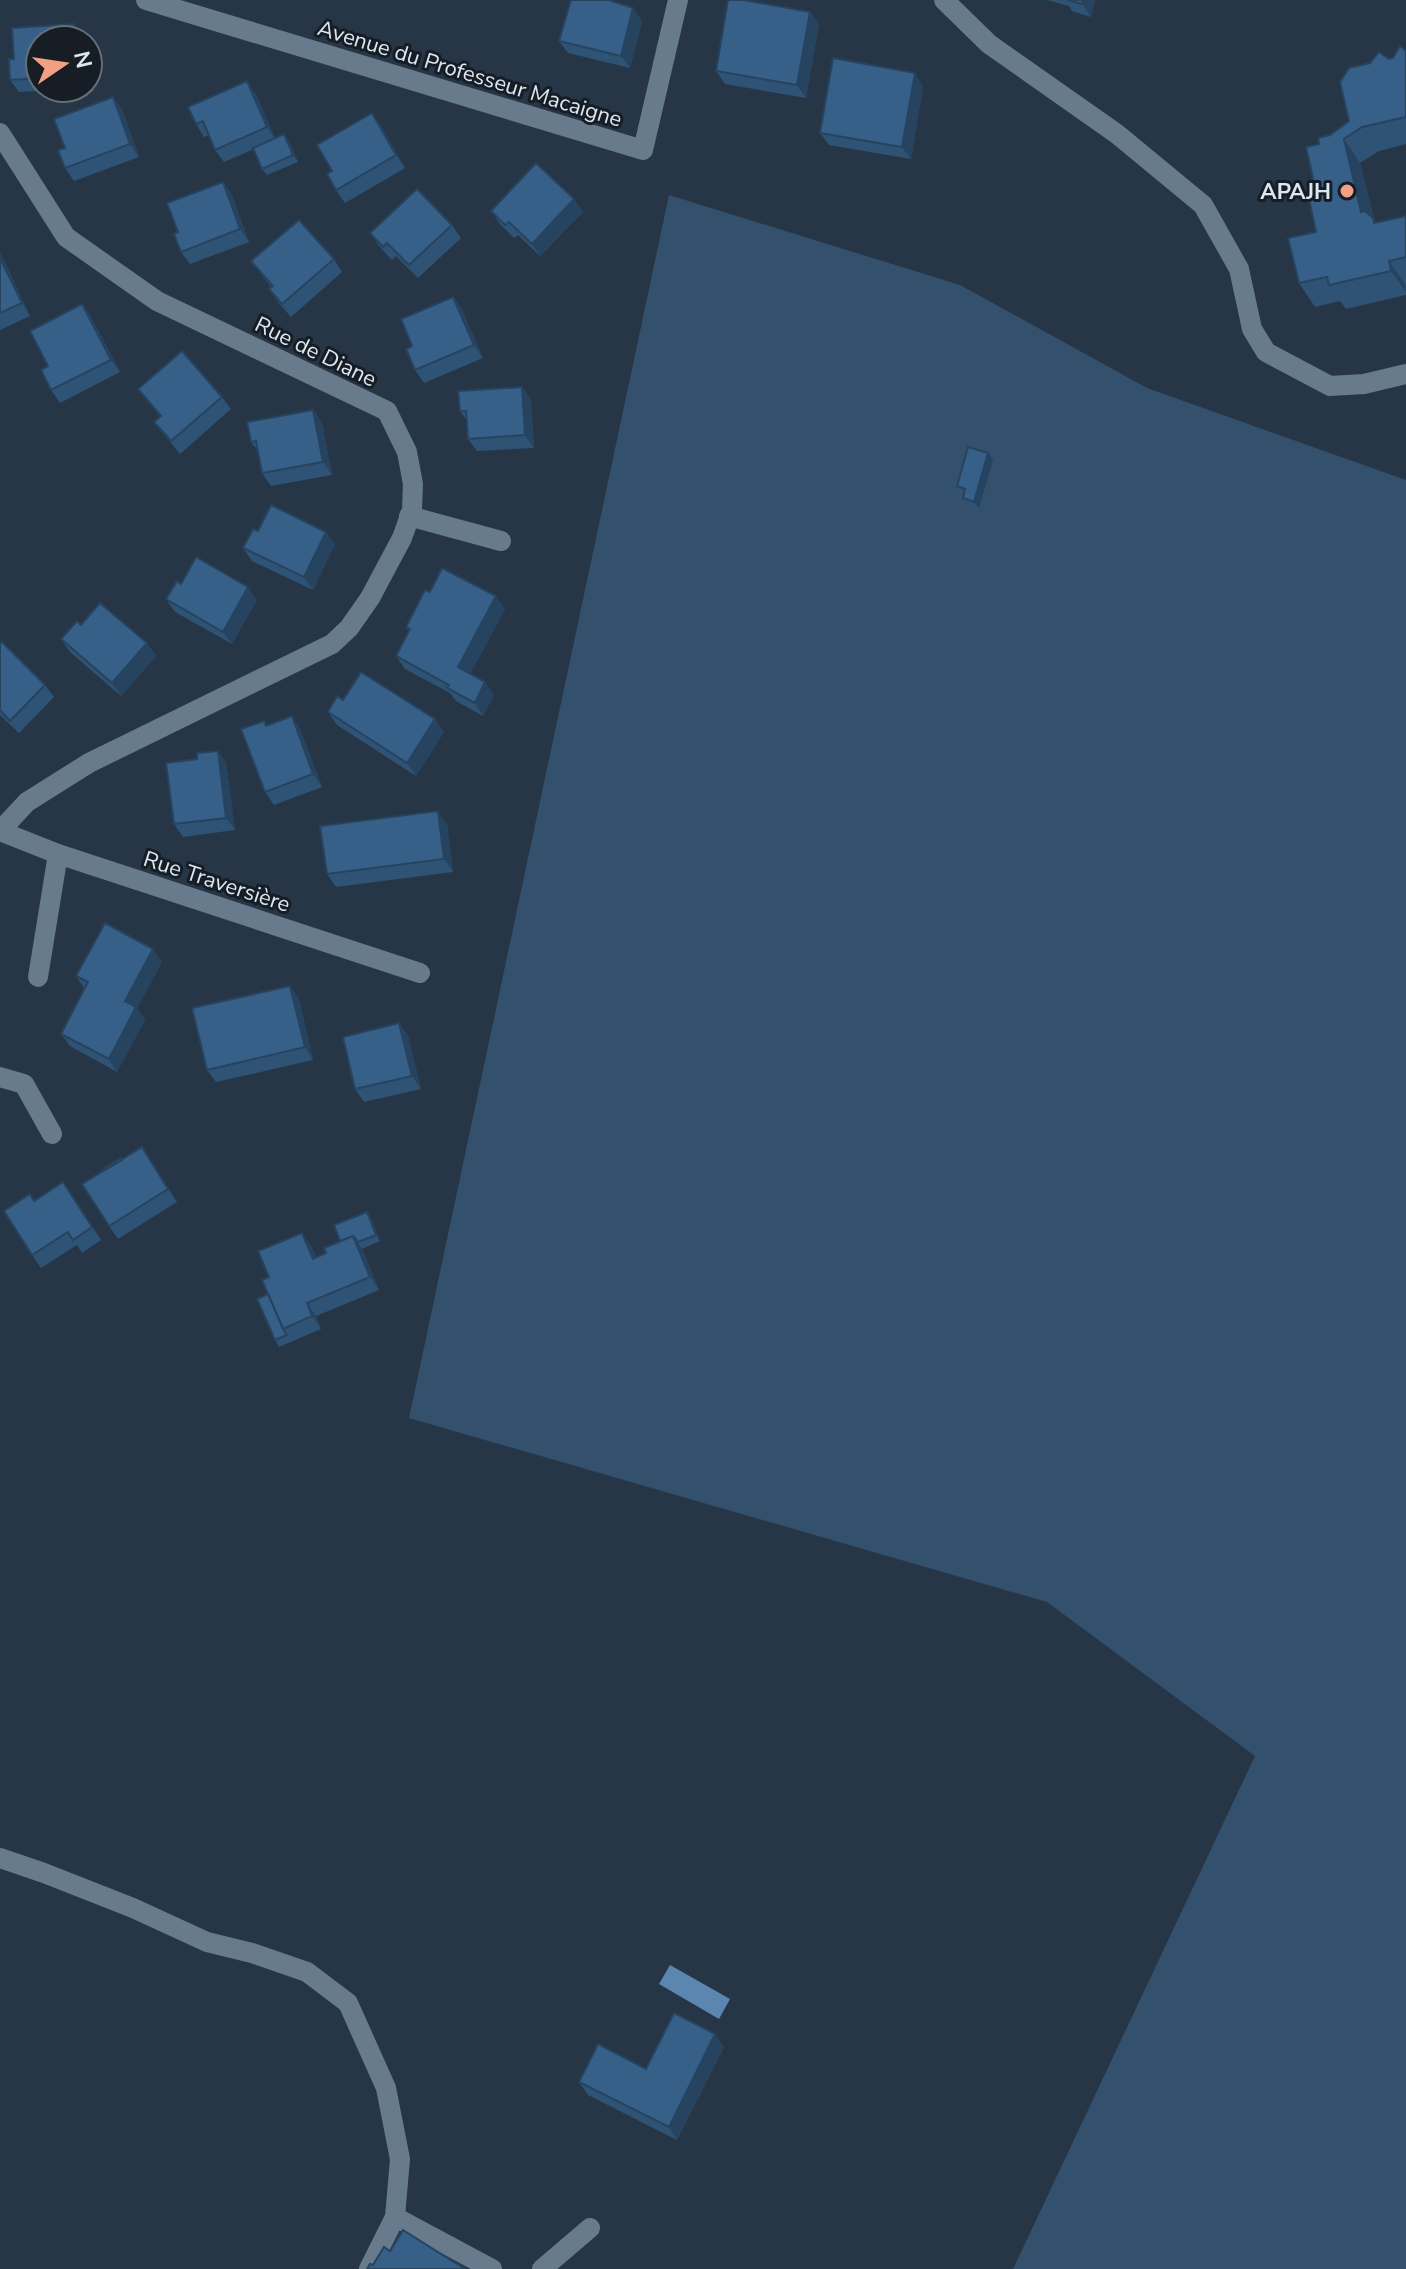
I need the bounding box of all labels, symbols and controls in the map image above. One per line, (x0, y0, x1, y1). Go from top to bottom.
street label: Avenue du Professeur Macaigne (314, 13, 626, 135)
north arrow (24, 24, 104, 104)
text: N (66, 48, 99, 71)
place label: APAJH (1260, 177, 1331, 207)
marker: APAJH (1338, 182, 1356, 200)
street label: Rue de Diane (250, 310, 381, 394)
street label: Rue Traversière (139, 844, 294, 920)

